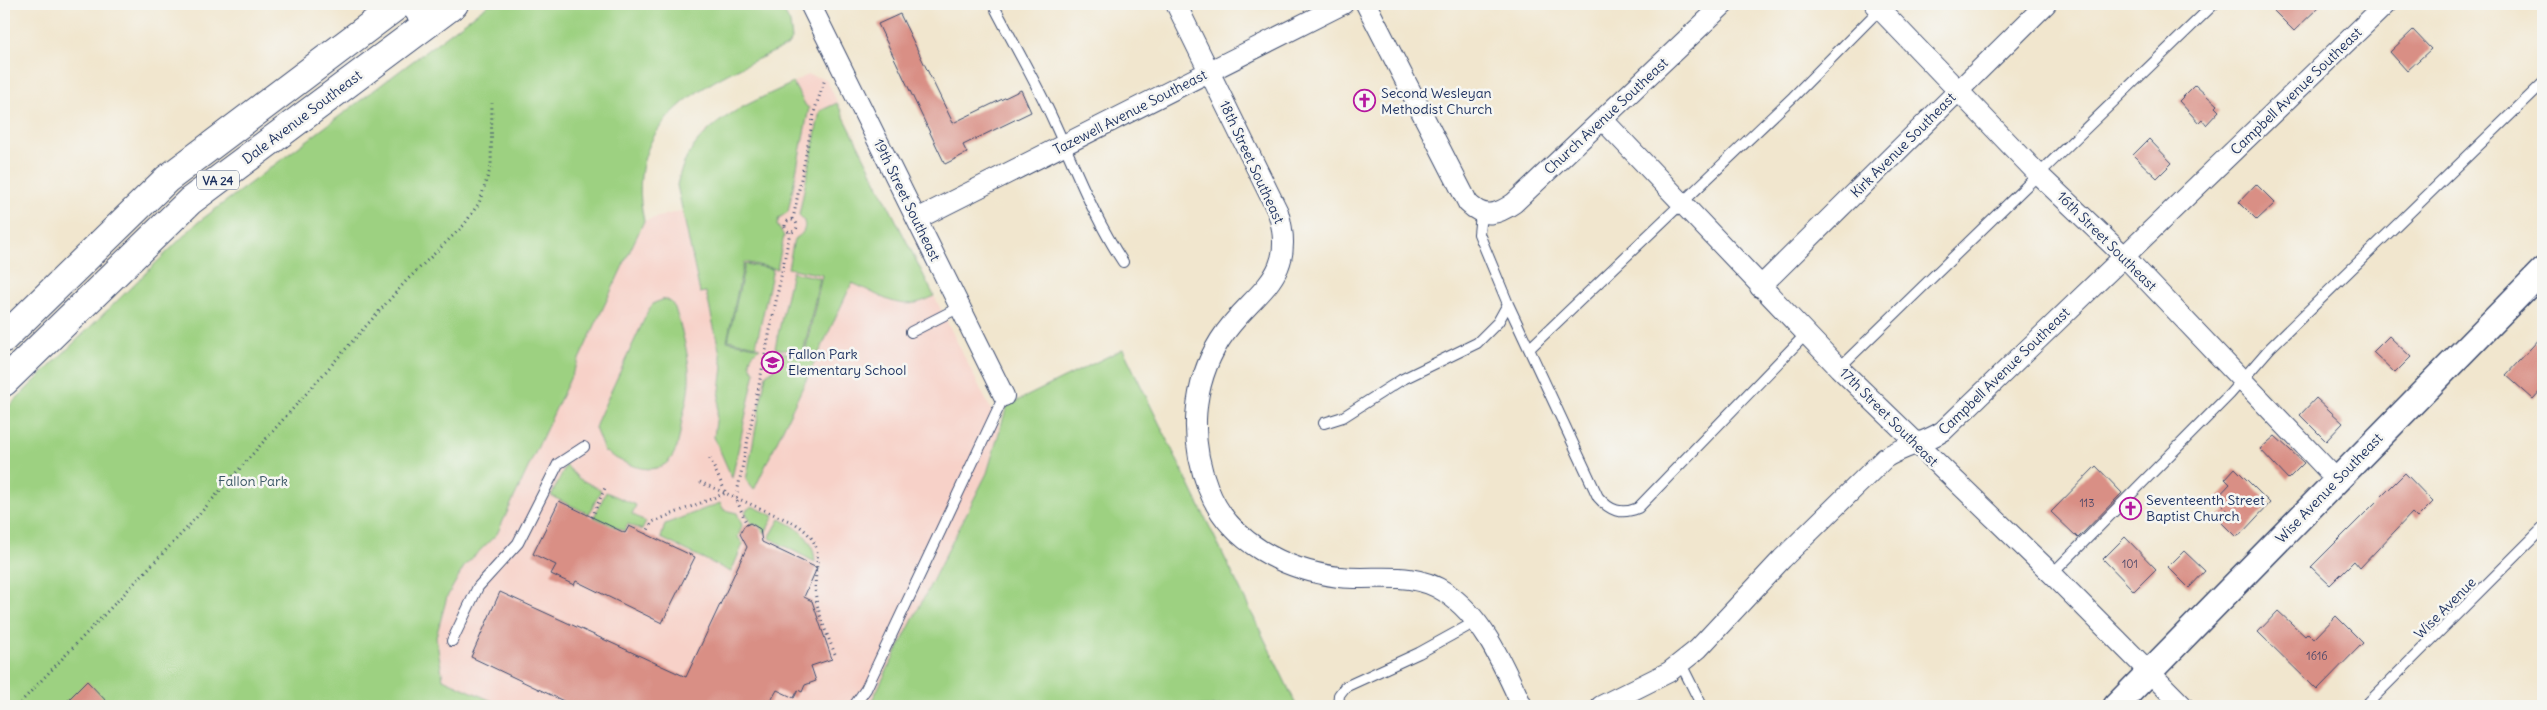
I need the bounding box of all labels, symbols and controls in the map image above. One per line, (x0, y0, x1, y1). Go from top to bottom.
street label: Campbell Avenue Southeast (2227, 23, 2366, 159)
street label: Church Avenue Southeast (1540, 54, 1672, 178)
street label: Tazewell Avenue Southeast (1050, 65, 1210, 159)
street label: Dale Avenue Southeast (239, 66, 366, 168)
place label: Second Wesleyan Methodist Church (1381, 84, 1492, 118)
street label: Kirk Avenue Southeast (1847, 88, 1960, 201)
church icon: Second Wesleyan Methodist Church (1353, 89, 1377, 113)
street label: 18th Street Southeast (1216, 98, 1289, 227)
street label: 19th Street Southeast (870, 136, 945, 264)
road number: VA 24 (197, 170, 239, 190)
street label: 16th Street Southeast (2053, 187, 2161, 295)
street label: Campbell Avenue Southeast (1935, 303, 2074, 439)
place label: Fallon Park Elementary School (788, 345, 906, 379)
school or university icon: Fallon Park Elementary School (760, 350, 784, 374)
street label: 17th Street Southeast (1836, 364, 1942, 470)
street label: Wise Avenue Southeast (2272, 429, 2387, 547)
park label: Fallon Park (218, 472, 288, 490)
place label: Seventeenth Street Baptist Church (2146, 491, 2265, 525)
house number: 113 (2080, 496, 2094, 510)
church icon: Seventeenth Street Baptist Church (2118, 496, 2142, 520)
house number: 101 (2122, 557, 2138, 571)
street label: Wise Avenue (2410, 573, 2480, 643)
house number: 1616 (2306, 649, 2328, 663)

